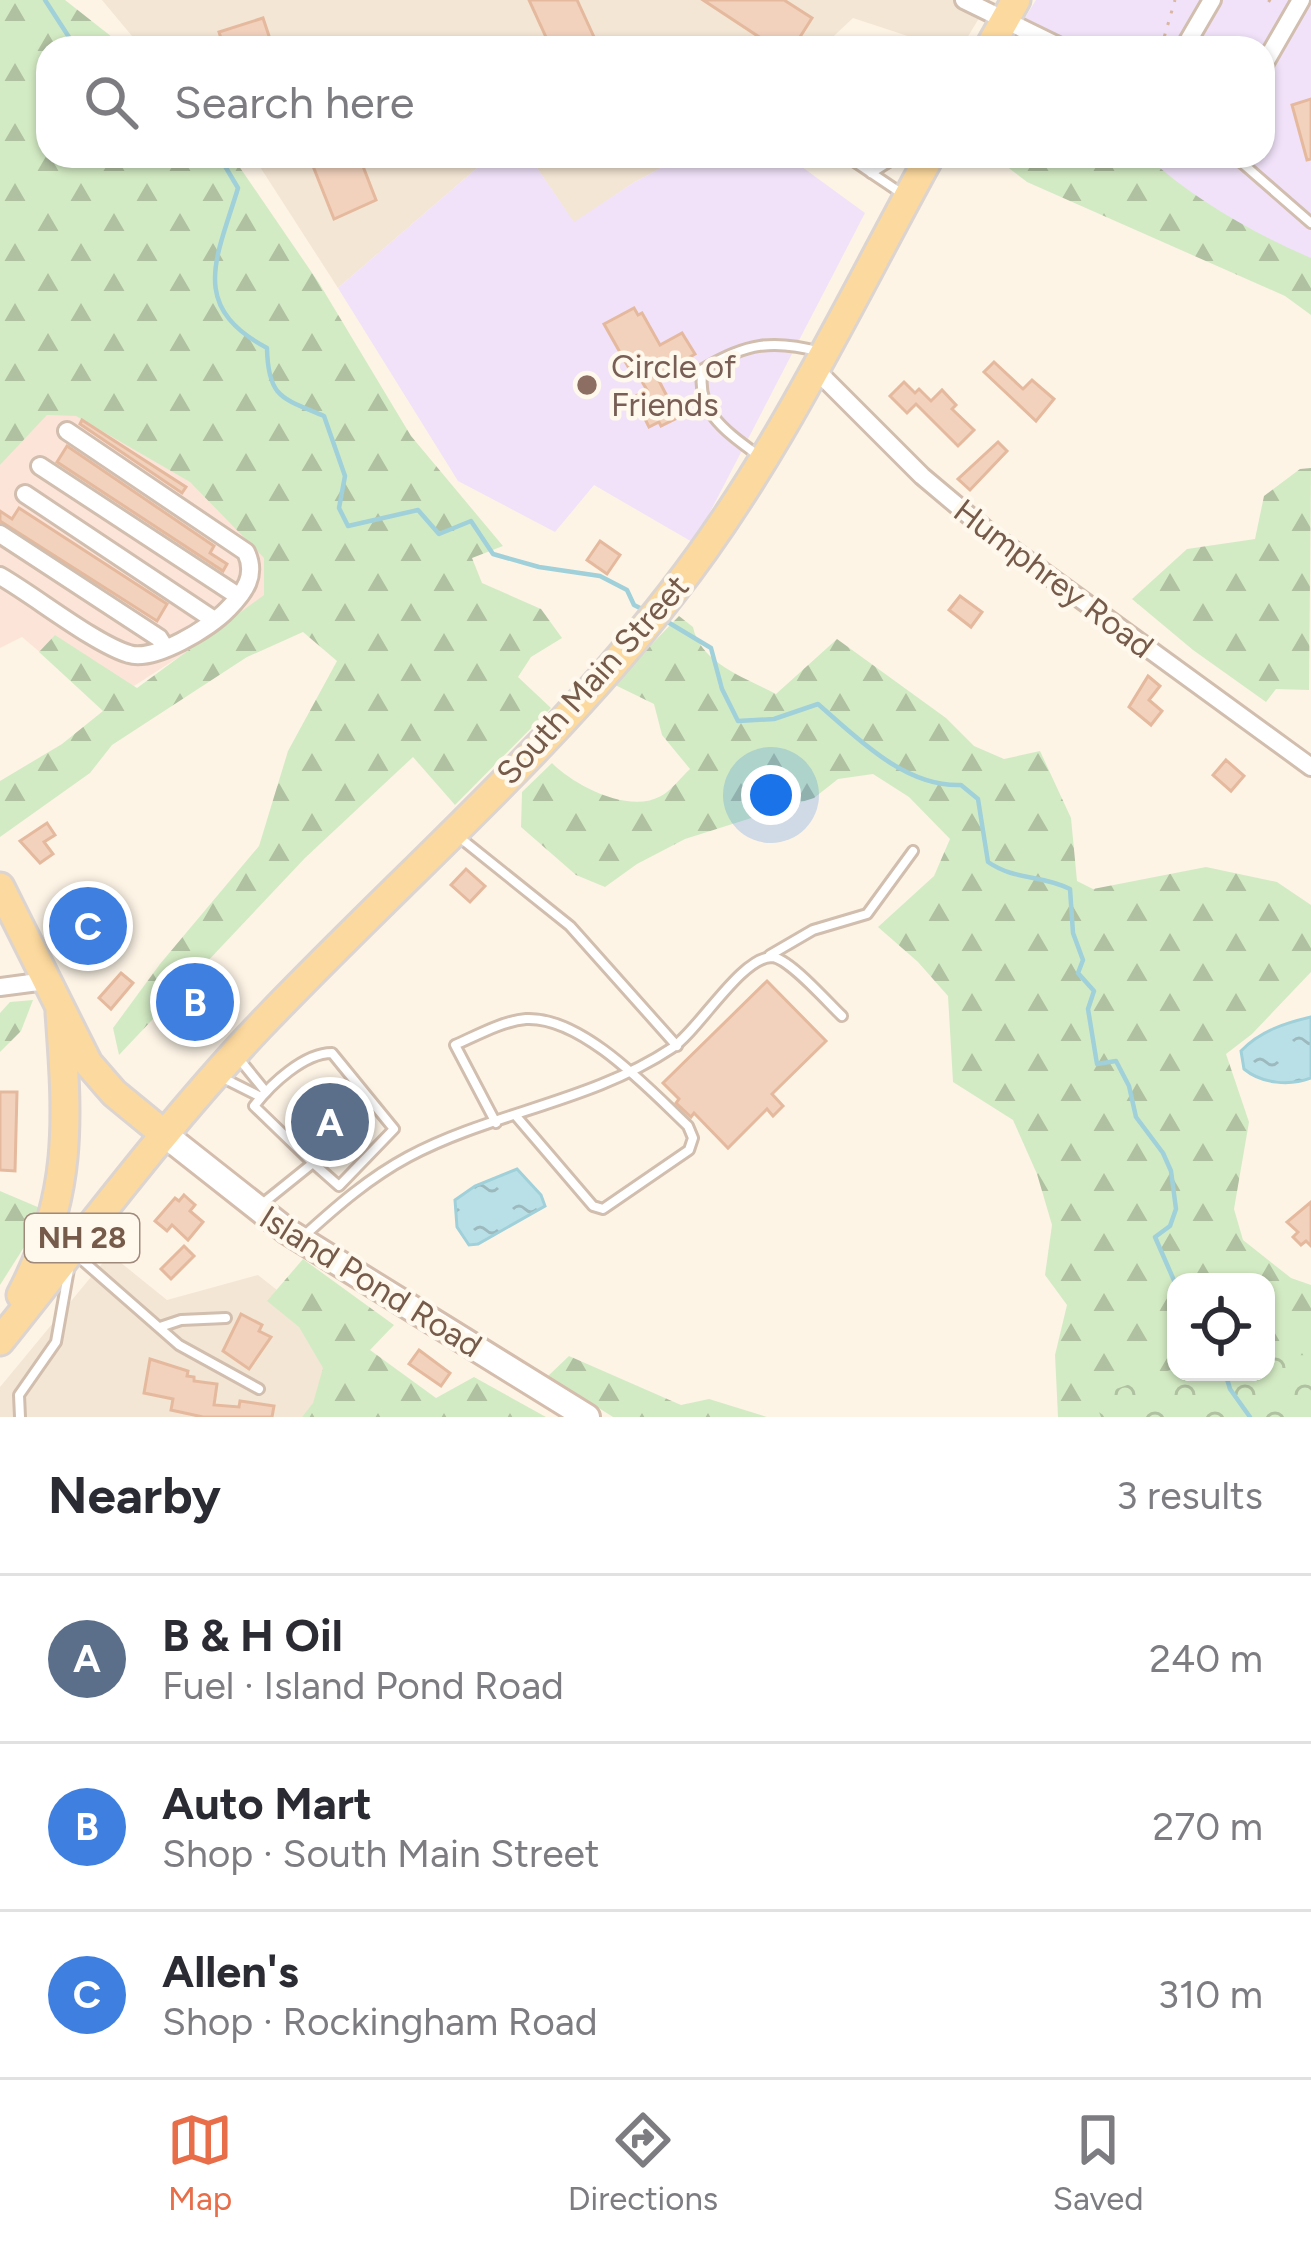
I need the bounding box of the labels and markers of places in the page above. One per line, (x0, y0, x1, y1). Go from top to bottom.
place label: Circle of Friends (611, 347, 737, 424)
marker: Circle of Friends (574, 372, 600, 398)
pin: C (49, 881, 127, 971)
pin: B (156, 957, 234, 1047)
pin: A (291, 1077, 369, 1167)

